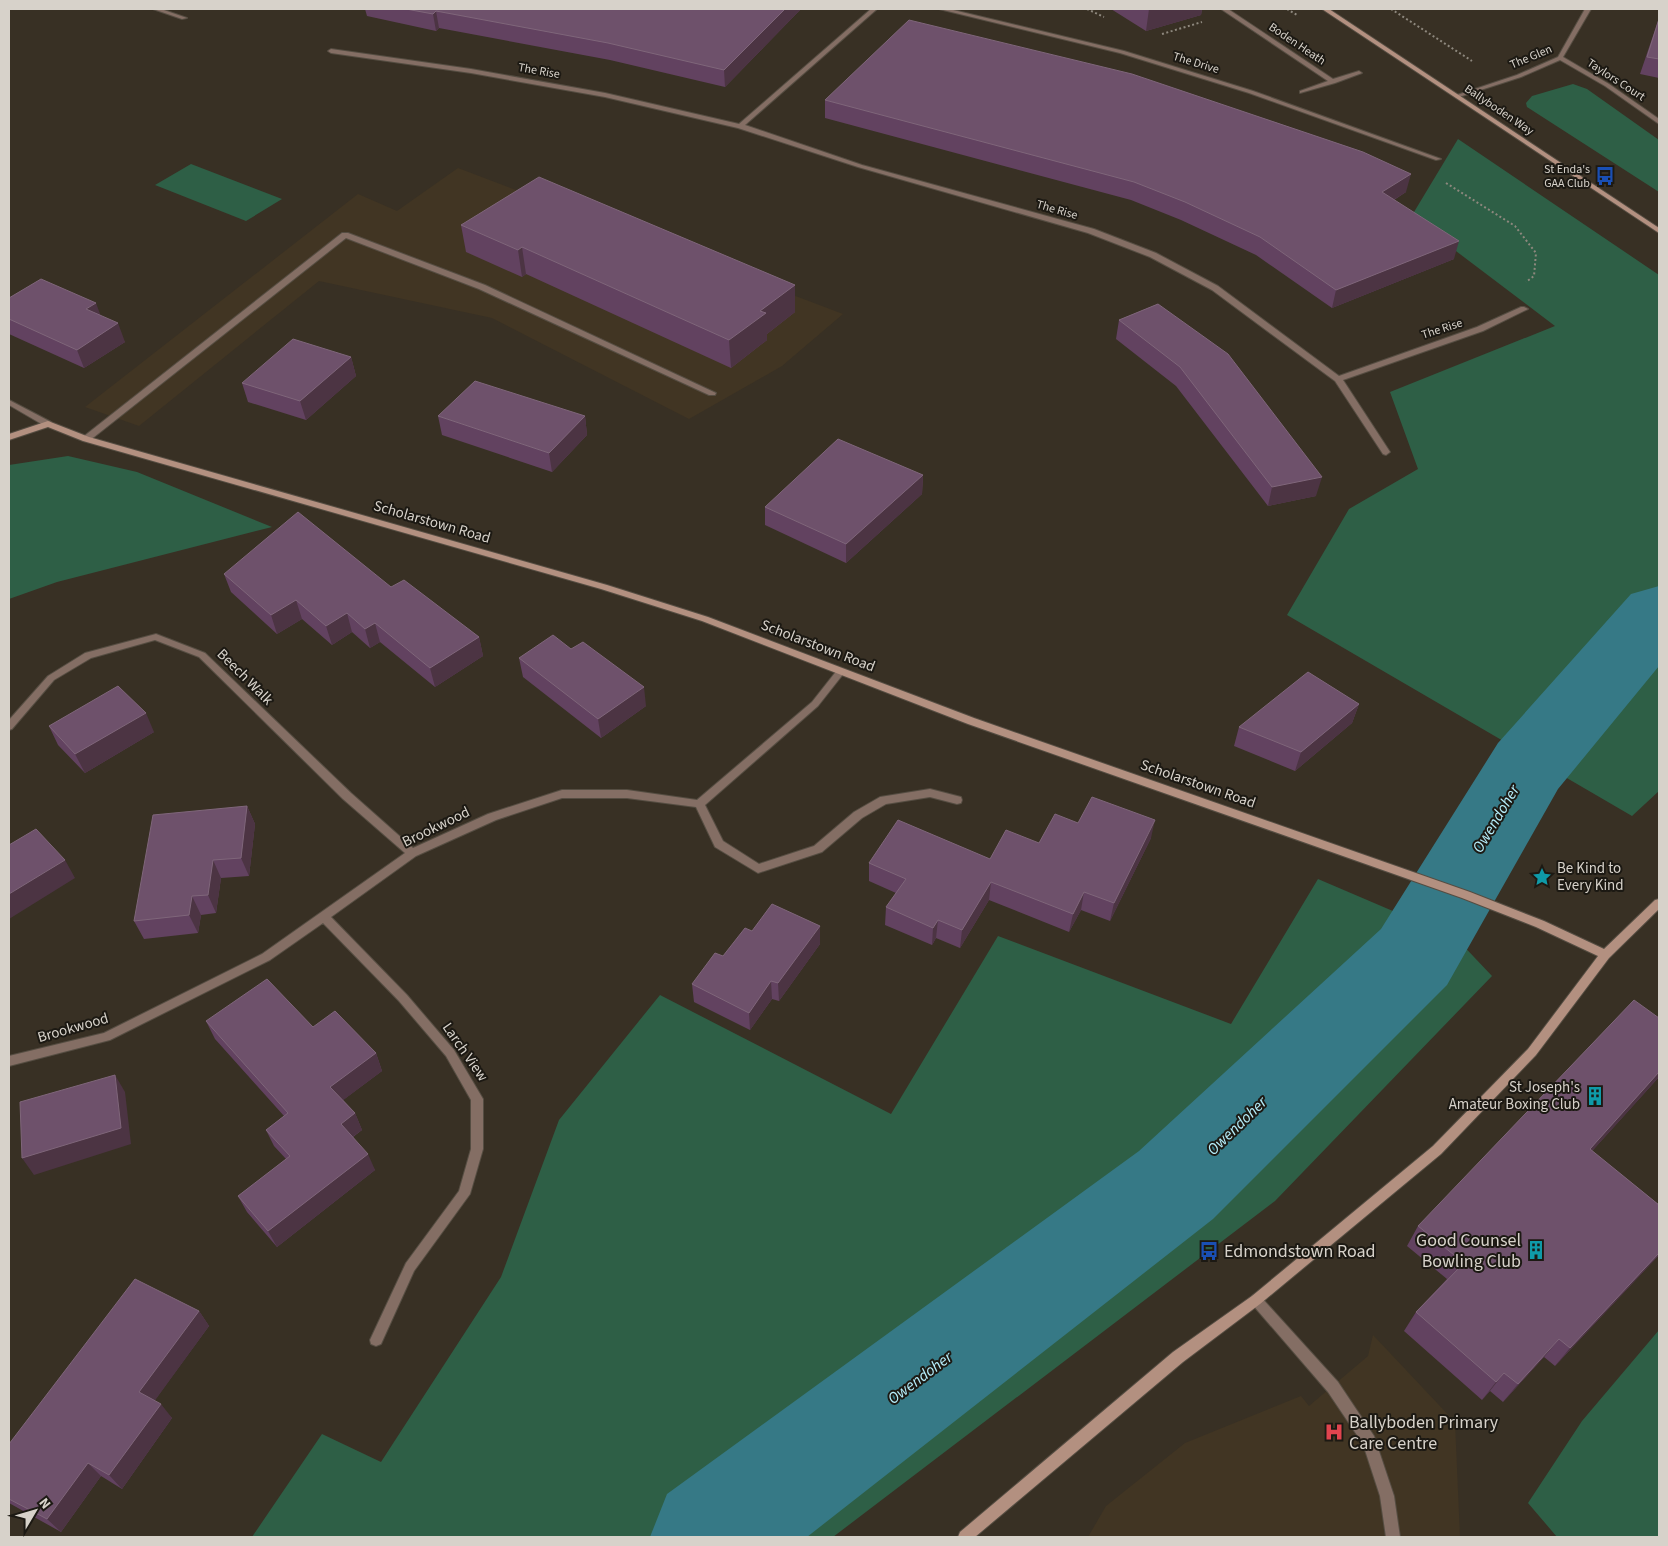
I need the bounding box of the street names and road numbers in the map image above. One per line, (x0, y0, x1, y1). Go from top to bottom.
street label: Boden Heath (1265, 19, 1329, 69)
street label: The Glen (1507, 41, 1555, 73)
street label: The Drive (1171, 48, 1221, 78)
street label: Taylors Court (1584, 55, 1648, 105)
street label: The Rise (517, 59, 561, 83)
street label: Ballyboden Way (1461, 80, 1537, 140)
street label: The Rise (1034, 196, 1080, 224)
street label: The Rise (1419, 314, 1465, 344)
street label: Scholarstown Road (371, 495, 493, 549)
street label: Scholarstown Road (758, 615, 878, 677)
street label: Beech Walk (212, 644, 278, 710)
street label: Scholarstown Road (1137, 754, 1259, 814)
street label: Brookwood (399, 802, 473, 852)
street label: Brookwood (35, 1008, 111, 1048)
street label: Larch View (437, 1018, 493, 1086)

